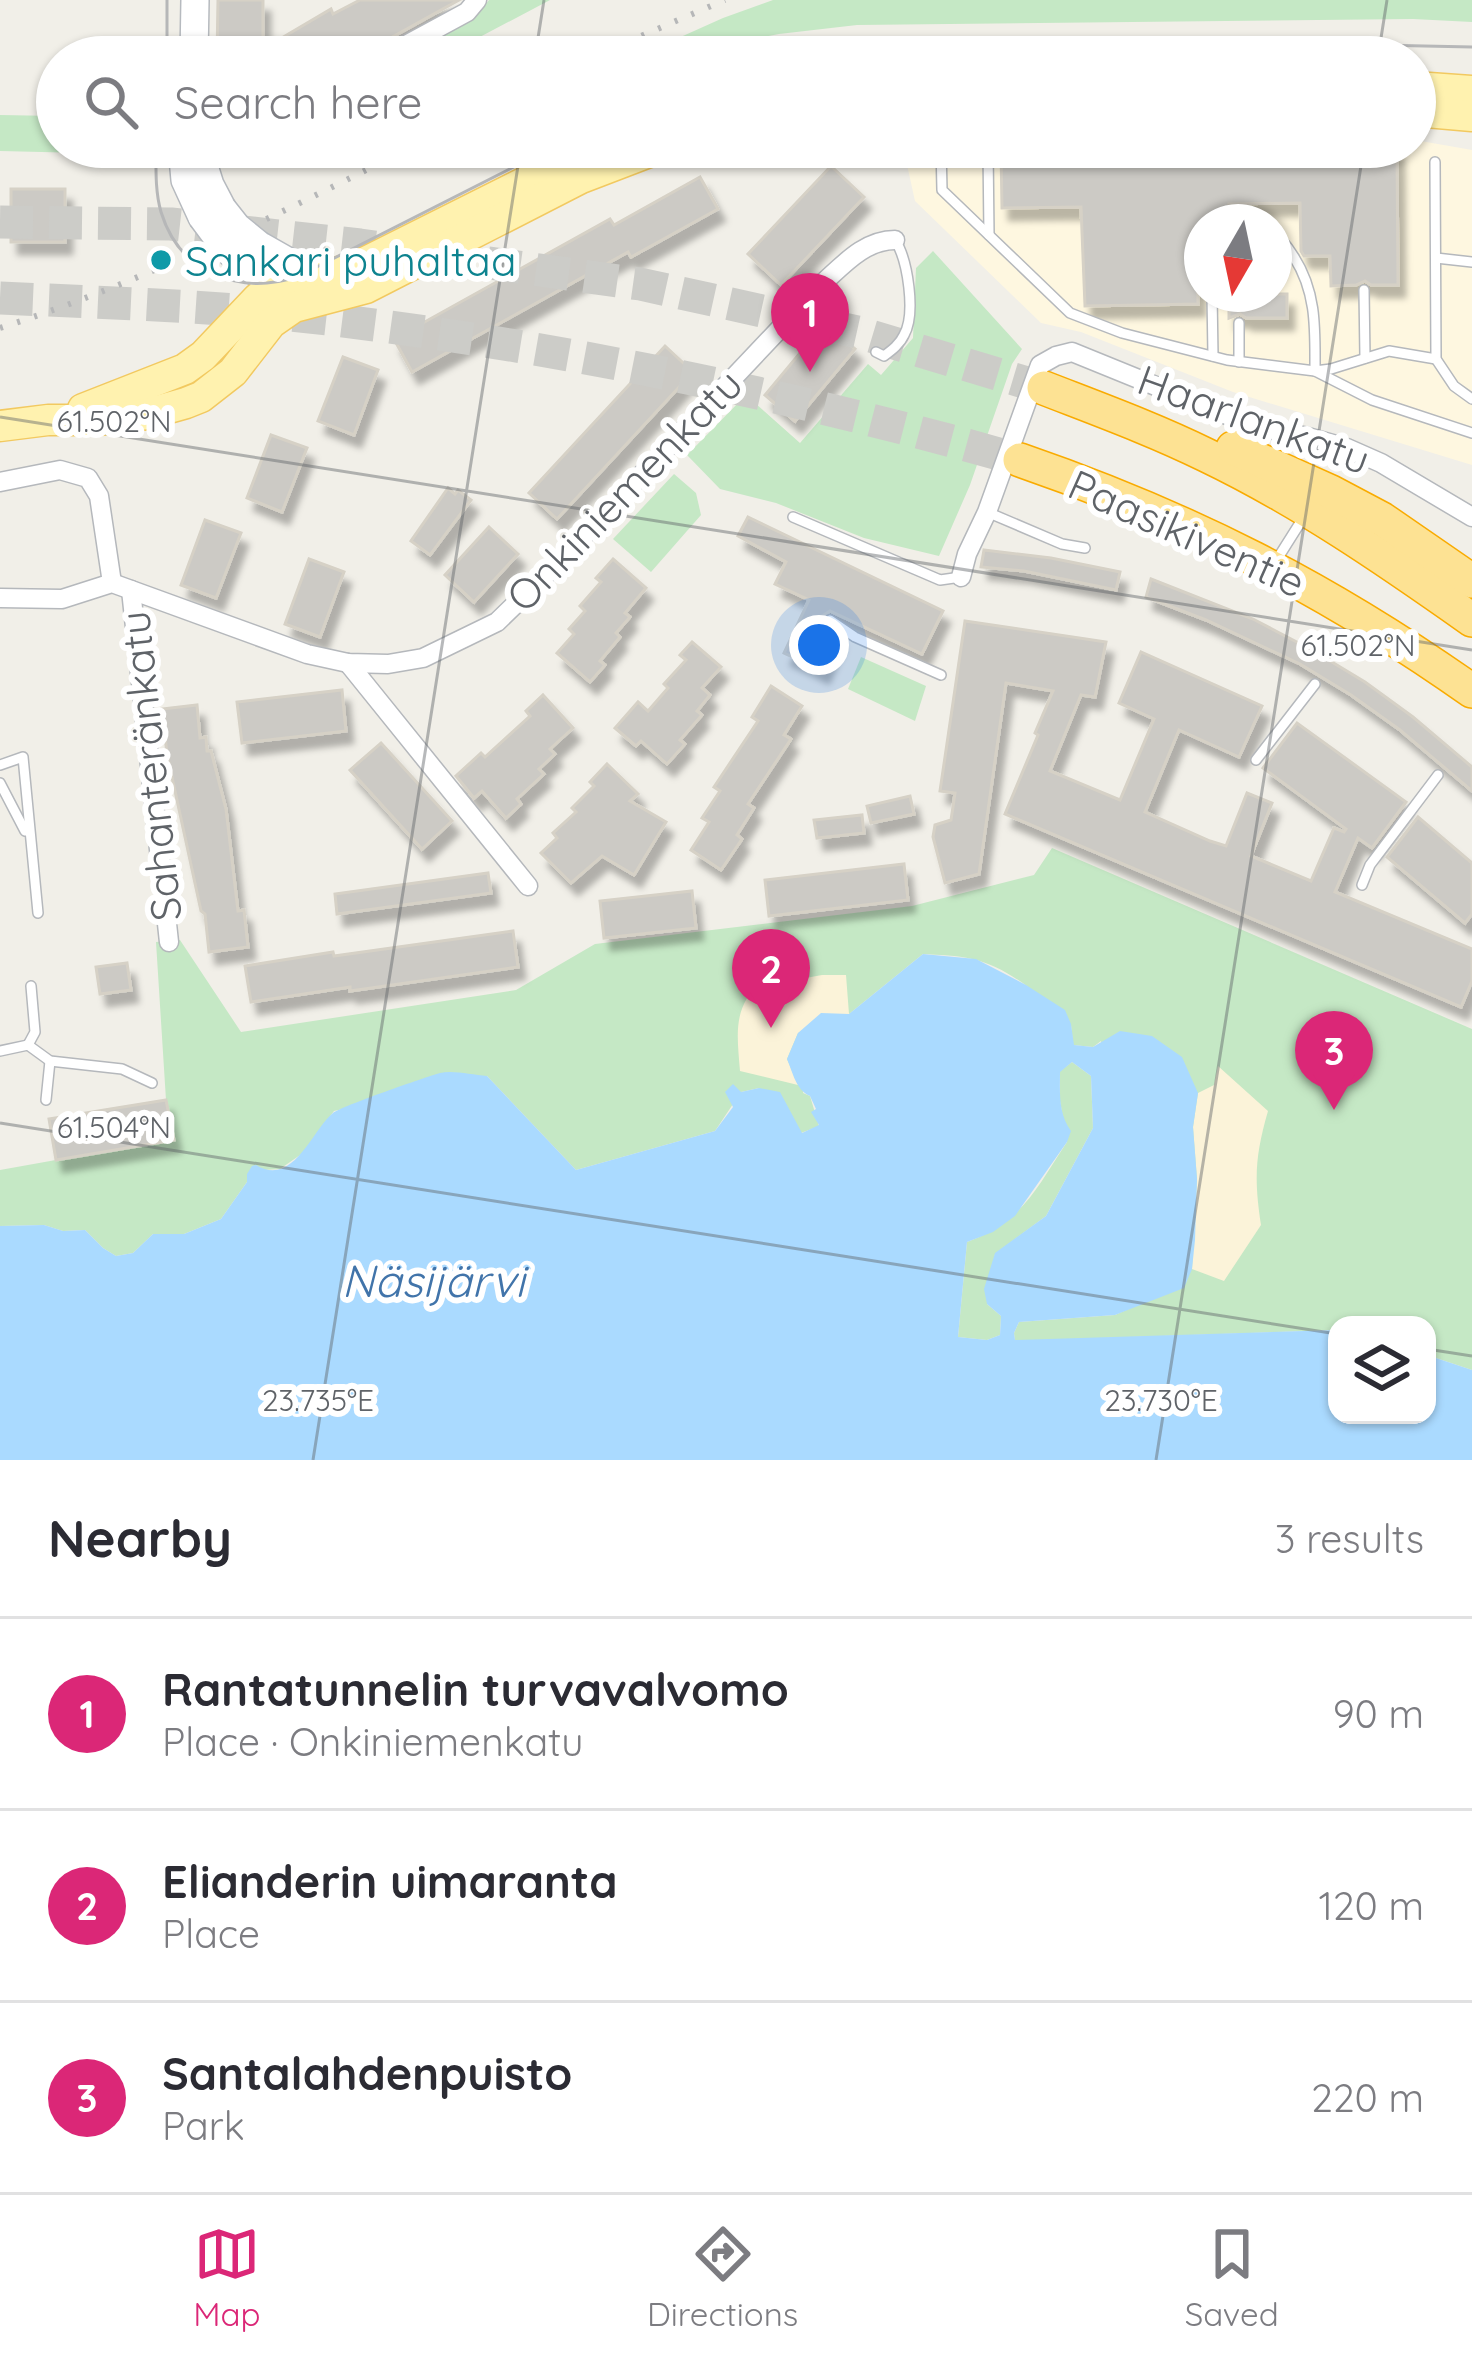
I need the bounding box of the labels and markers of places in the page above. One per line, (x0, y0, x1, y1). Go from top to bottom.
place label: Sankari puhaltaa (185, 234, 516, 287)
marker: Sankari puhaltaa (148, 247, 174, 273)
pin: 1 (771, 273, 849, 372)
pin: 2 (732, 929, 810, 1028)
pin: 3 (1295, 1011, 1373, 1110)

